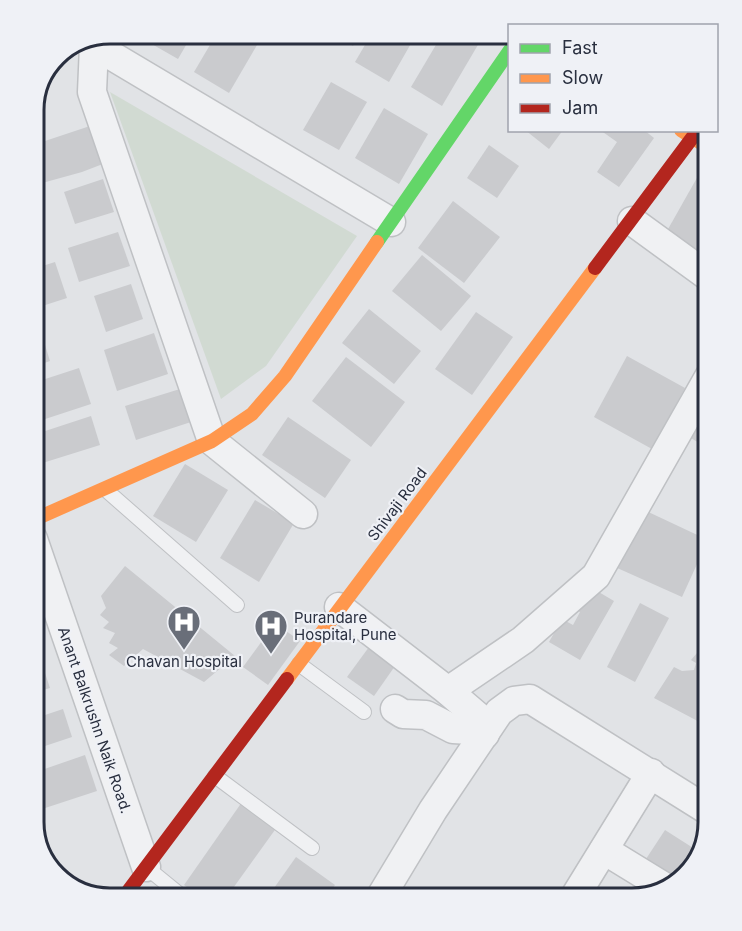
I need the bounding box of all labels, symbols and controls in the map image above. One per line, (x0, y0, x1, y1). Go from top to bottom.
legend (508, 24, 718, 132)
text: Fast (562, 37, 598, 58)
text: Slow (562, 67, 603, 88)
text: Jam (562, 97, 598, 118)
street label: Shivaji Road (363, 464, 431, 544)
hospital icon: Chavan Hospital (166, 604, 202, 651)
hospital icon: Purandare Hospital, Pune (253, 608, 289, 655)
place label: Purandare Hospital, Pune (294, 608, 397, 644)
street label: Anant Balkrushn Naik Road. (54, 624, 136, 816)
place label: Chavan Hospital (126, 652, 242, 671)

